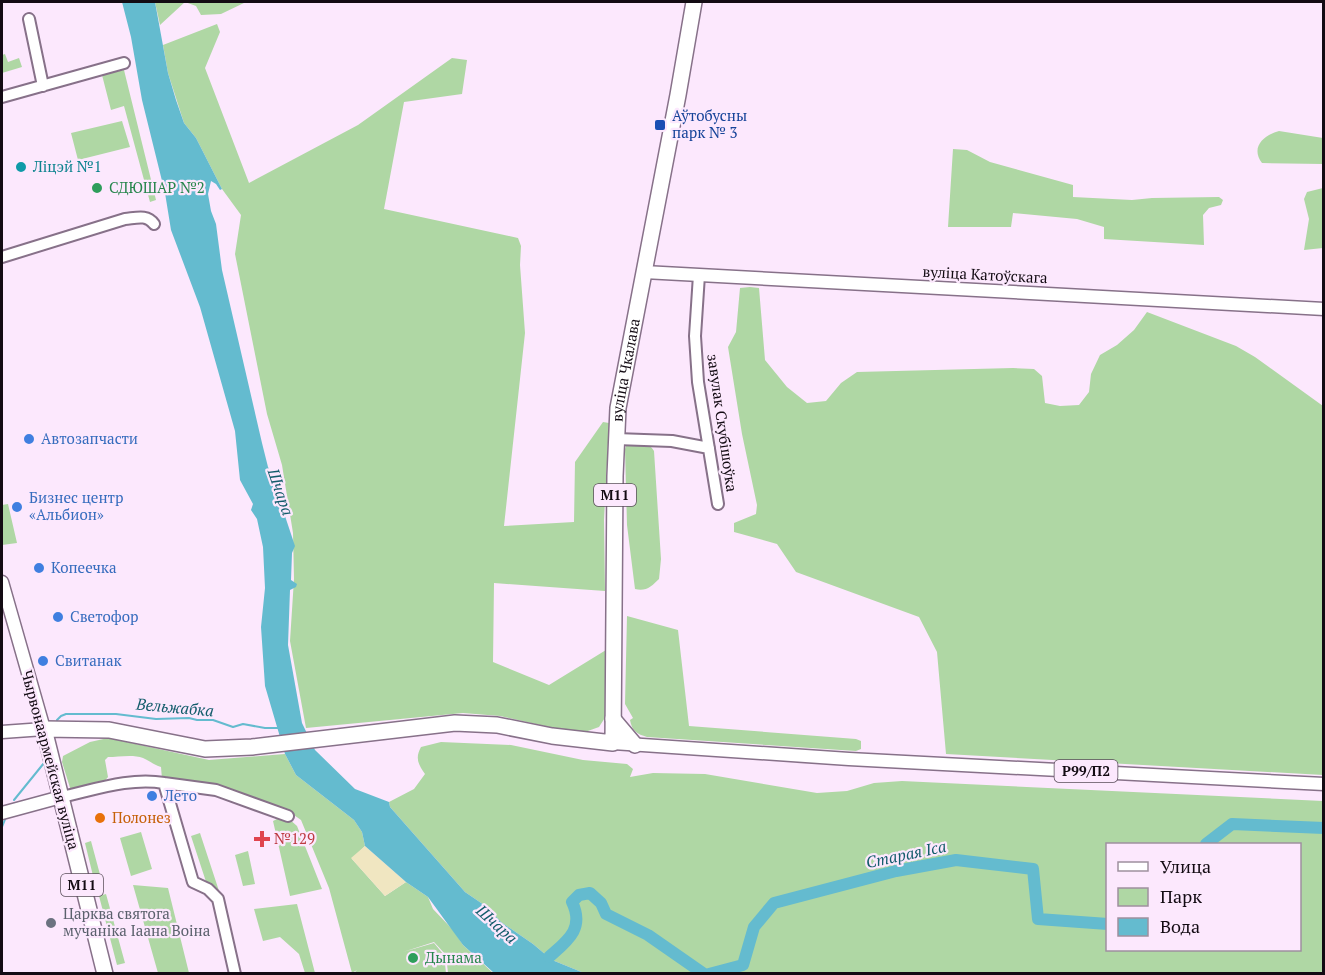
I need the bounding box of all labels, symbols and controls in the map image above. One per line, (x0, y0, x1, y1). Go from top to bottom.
place label: Аўтобусны парк № 3 (672, 105, 747, 142)
marker: Аўтобусны парк № 3 (653, 118, 667, 132)
place label: Ліцэй №1 (32, 156, 102, 176)
marker: Ліцэй №1 (14, 160, 28, 174)
place label: СДЮШАР №2 (109, 177, 205, 197)
marker: СДЮШАР №2 (90, 181, 104, 195)
street label: вуліца Катоўскага (922, 261, 1048, 287)
street label: вуліца Чкалава (606, 316, 644, 422)
street label: завулак Скубішоўка (703, 353, 743, 494)
place label: Автозапчасти (41, 428, 138, 448)
marker: Автозапчасти (22, 432, 36, 446)
water label: Шчара (262, 465, 299, 518)
road number: М11 (594, 484, 636, 506)
place label: Бизнес центр «Альбион» (29, 487, 124, 524)
marker: Бизнес центр «Альбион» (10, 500, 24, 514)
place label: Копеечка (51, 557, 117, 577)
marker: Копеечка (32, 561, 46, 575)
place label: Светофор (70, 606, 138, 626)
marker: Светофор (51, 610, 65, 624)
place label: Свитанак (55, 650, 123, 670)
marker: Свитанак (36, 654, 50, 668)
street label: Чырвонаармейская вуліца (17, 668, 85, 852)
water label: Вельжабка (134, 693, 215, 721)
road number: Р99/П2 (1054, 760, 1118, 782)
place label: Лето (163, 785, 197, 805)
marker: Лето (145, 789, 159, 803)
place label: Полонез (112, 807, 171, 827)
marker: Полонез (93, 811, 107, 825)
place label: №129 (274, 828, 315, 848)
marker: №129 (255, 832, 269, 846)
water label: Старая Іса (864, 835, 948, 873)
legend (1106, 843, 1301, 951)
text: Улица (1160, 854, 1211, 878)
road number: М11 (61, 874, 103, 896)
text: Парк (1160, 884, 1202, 908)
water label: Шчара (471, 899, 522, 948)
place label: Царква святога мучаніка Іаана Воіна (63, 903, 211, 940)
text: Вода (1160, 914, 1200, 938)
marker: Царква святога мучаніка Іаана Воіна (44, 916, 58, 930)
place label: Дынама (425, 947, 482, 967)
marker: Дынама (406, 951, 420, 965)

